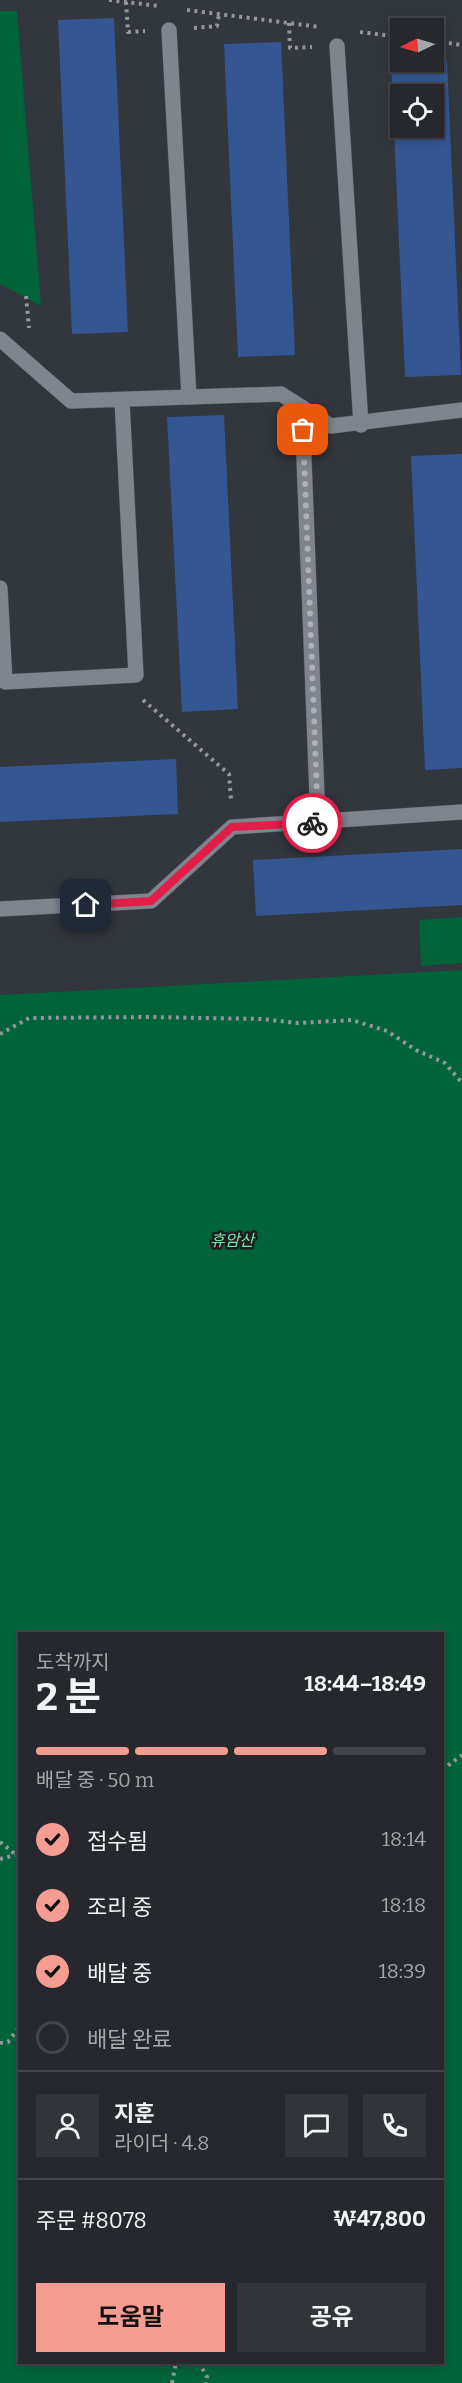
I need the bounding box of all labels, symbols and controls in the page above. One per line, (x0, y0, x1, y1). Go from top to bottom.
north arrow (390, 18, 444, 72)
map controls (390, 18, 444, 138)
button: locate (390, 84, 444, 138)
pin (277, 404, 328, 455)
icon: bag (286, 413, 319, 446)
courier (282, 793, 342, 853)
icon: bike (296, 807, 329, 840)
pin (60, 879, 111, 930)
icon: home (69, 888, 102, 921)
park label: 휴암산 (210, 1231, 256, 1250)
text: 도착까지 (36, 1650, 110, 1674)
text: 18:44–18:49 (304, 1670, 426, 1697)
text: 2 분 (36, 1674, 101, 1720)
text: 배달 중 · 50 m (36, 1768, 154, 1792)
icon: check (36, 1823, 69, 1856)
text: 18:14 (382, 1827, 426, 1851)
text: 접수됨 (87, 1828, 148, 1855)
icon: check (36, 1889, 69, 1922)
text: 18:18 (382, 1893, 426, 1917)
text: 조리 중 (87, 1894, 152, 1921)
icon: check (36, 1955, 69, 1988)
text: 18:39 (379, 1959, 426, 1983)
text: 배달 중 (87, 1960, 152, 1987)
text: 배달 완료 (87, 2026, 172, 2053)
button: person (36, 2094, 99, 2157)
button: chat (285, 2094, 348, 2157)
button: phone (363, 2094, 426, 2157)
text: 지훈 (114, 2100, 154, 2127)
text: 라이더 · 4.8 (114, 2131, 209, 2155)
text: ₩47,800 (334, 2205, 426, 2232)
text: 주문 #8078 (36, 2207, 147, 2234)
button: 도움말 (36, 2283, 225, 2352)
button: 공유 (237, 2283, 426, 2352)

